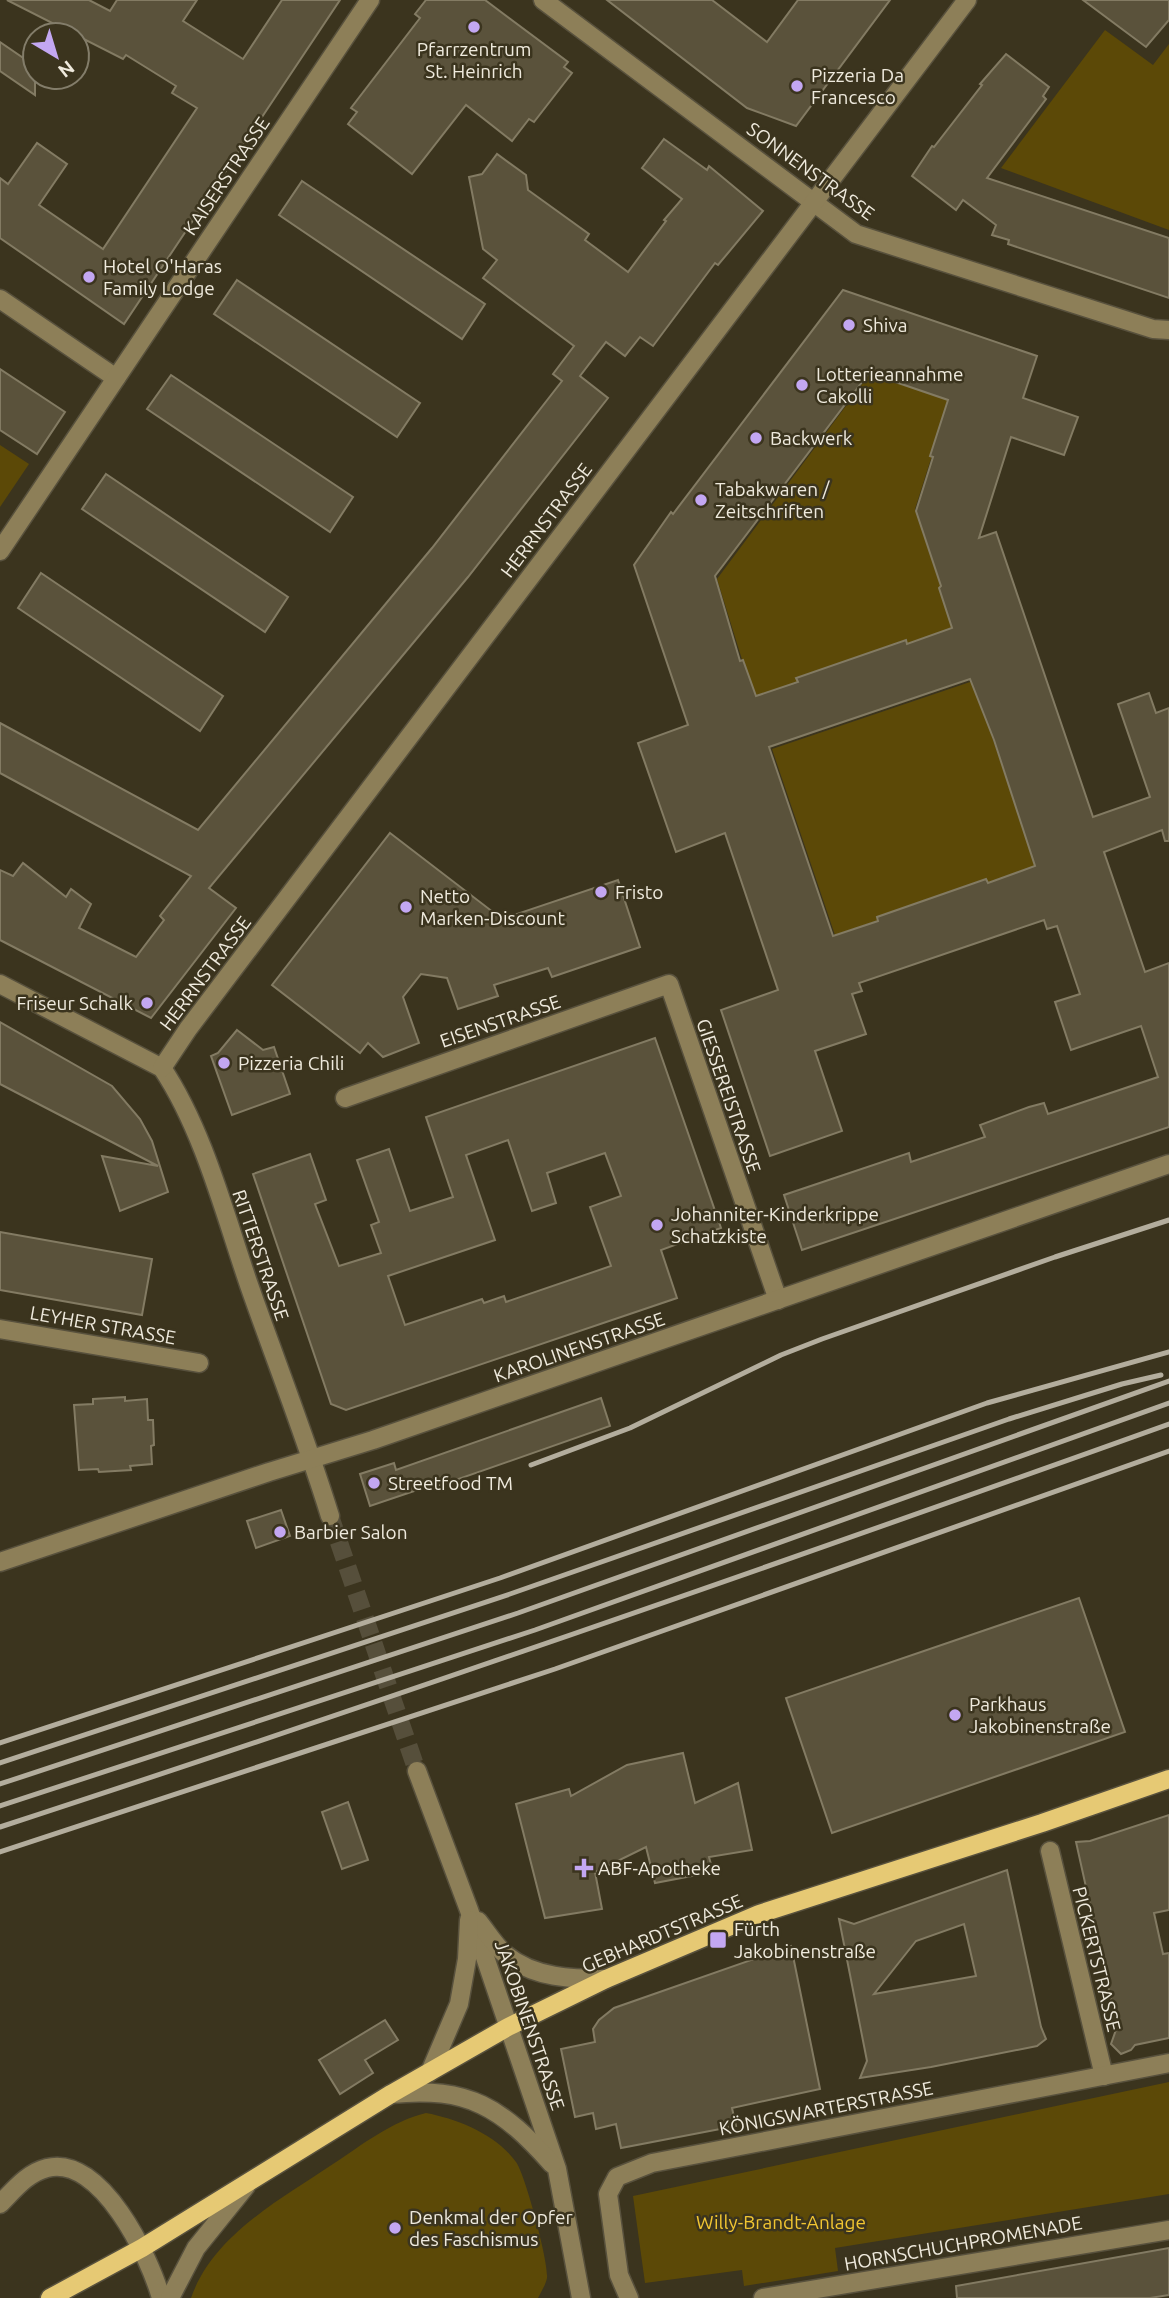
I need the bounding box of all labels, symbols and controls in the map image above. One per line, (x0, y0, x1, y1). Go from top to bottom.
marker: Pfarrzentrum St. Heinrich (466, 19, 482, 35)
north arrow (21, 21, 91, 91)
place label: Pfarrzentrum St. Heinrich (417, 38, 531, 82)
text: N (54, 56, 79, 82)
place label: Pizzeria Da Francesco (811, 64, 904, 108)
marker: Pizzeria Da Francesco (789, 78, 805, 94)
street label: KAISERSTRASSE (178, 113, 274, 239)
street label: SONNENSTRASSE (743, 117, 879, 225)
place label: Hotel O'Haras Family Lodge (103, 255, 222, 299)
marker: Hotel O'Haras Family Lodge (81, 269, 97, 285)
place label: Shiva (863, 314, 907, 336)
marker: Shiva (841, 317, 857, 333)
place label: Lotterieannahme Cakolli (816, 363, 963, 407)
marker: Lotterieannahme Cakolli (794, 377, 810, 393)
place label: Backwerk (770, 427, 853, 449)
marker: Backwerk (748, 430, 764, 446)
street label: HERRNSTRASSE (496, 459, 596, 581)
place label: Tabakwaren / Zeitschriften (715, 478, 830, 522)
marker: Tabakwaren / Zeitschriften (693, 492, 709, 508)
place label: Fristo (615, 881, 663, 903)
marker: Fristo (593, 884, 609, 900)
place label: Netto Marken-Discount (420, 885, 565, 929)
marker: Netto Marken-Discount (398, 899, 414, 915)
street label: HERRNSTRASSE (155, 912, 255, 1034)
street label: EISENSTRASSE (437, 990, 563, 1052)
place label: Friseur Schalk (16, 992, 133, 1014)
marker: Friseur Schalk (139, 995, 155, 1011)
street label: GIESSEREISTRASSE (692, 1016, 766, 1176)
place label: Pizzeria Chili (238, 1052, 344, 1074)
marker: Pizzeria Chili (216, 1055, 232, 1071)
street label: RITTERSTRASSE (228, 1187, 294, 1323)
place label: Johanniter-Kinderkrippe Schatzkiste (671, 1203, 879, 1247)
marker: Johanniter-Kinderkrippe Schatzkiste (649, 1217, 665, 1233)
street label: LEYHER STRASSE (28, 1301, 178, 1349)
street label: KAROLINENSTRASSE (491, 1307, 667, 1387)
place label: Streetfood TM (388, 1472, 513, 1494)
marker: Streetfood TM (366, 1475, 382, 1491)
place label: Barbier Salon (294, 1521, 408, 1543)
marker: Barbier Salon (272, 1524, 288, 1540)
place label: Parkhaus Jakobinenstraße (969, 1693, 1111, 1737)
marker: Parkhaus Jakobinenstraße (947, 1707, 963, 1723)
place label: ABF-Apotheke (598, 1857, 721, 1879)
marker: ABF-Apotheke (576, 1860, 592, 1876)
street label: PICKERTSTRASSE (1068, 1884, 1126, 2034)
street label: GEBHARDTSTRASSE (578, 1889, 746, 1977)
place label: Fürth Jakobinenstraße (734, 1918, 876, 1962)
marker: Fürth Jakobinenstraße (708, 1930, 728, 1950)
street label: JAKOBINENSTRASSE (491, 1937, 569, 2113)
street label: KÖNIGSWARTERSTRASSE (717, 2076, 935, 2140)
place label: Denkmal der Opfer des Faschismus (409, 2206, 573, 2250)
park label: Willy-Brandt-Anlage (696, 2211, 866, 2233)
street label: HORNSCHUCHPROMENADE (842, 2211, 1084, 2275)
marker: Denkmal der Opfer des Faschismus (387, 2220, 403, 2236)

